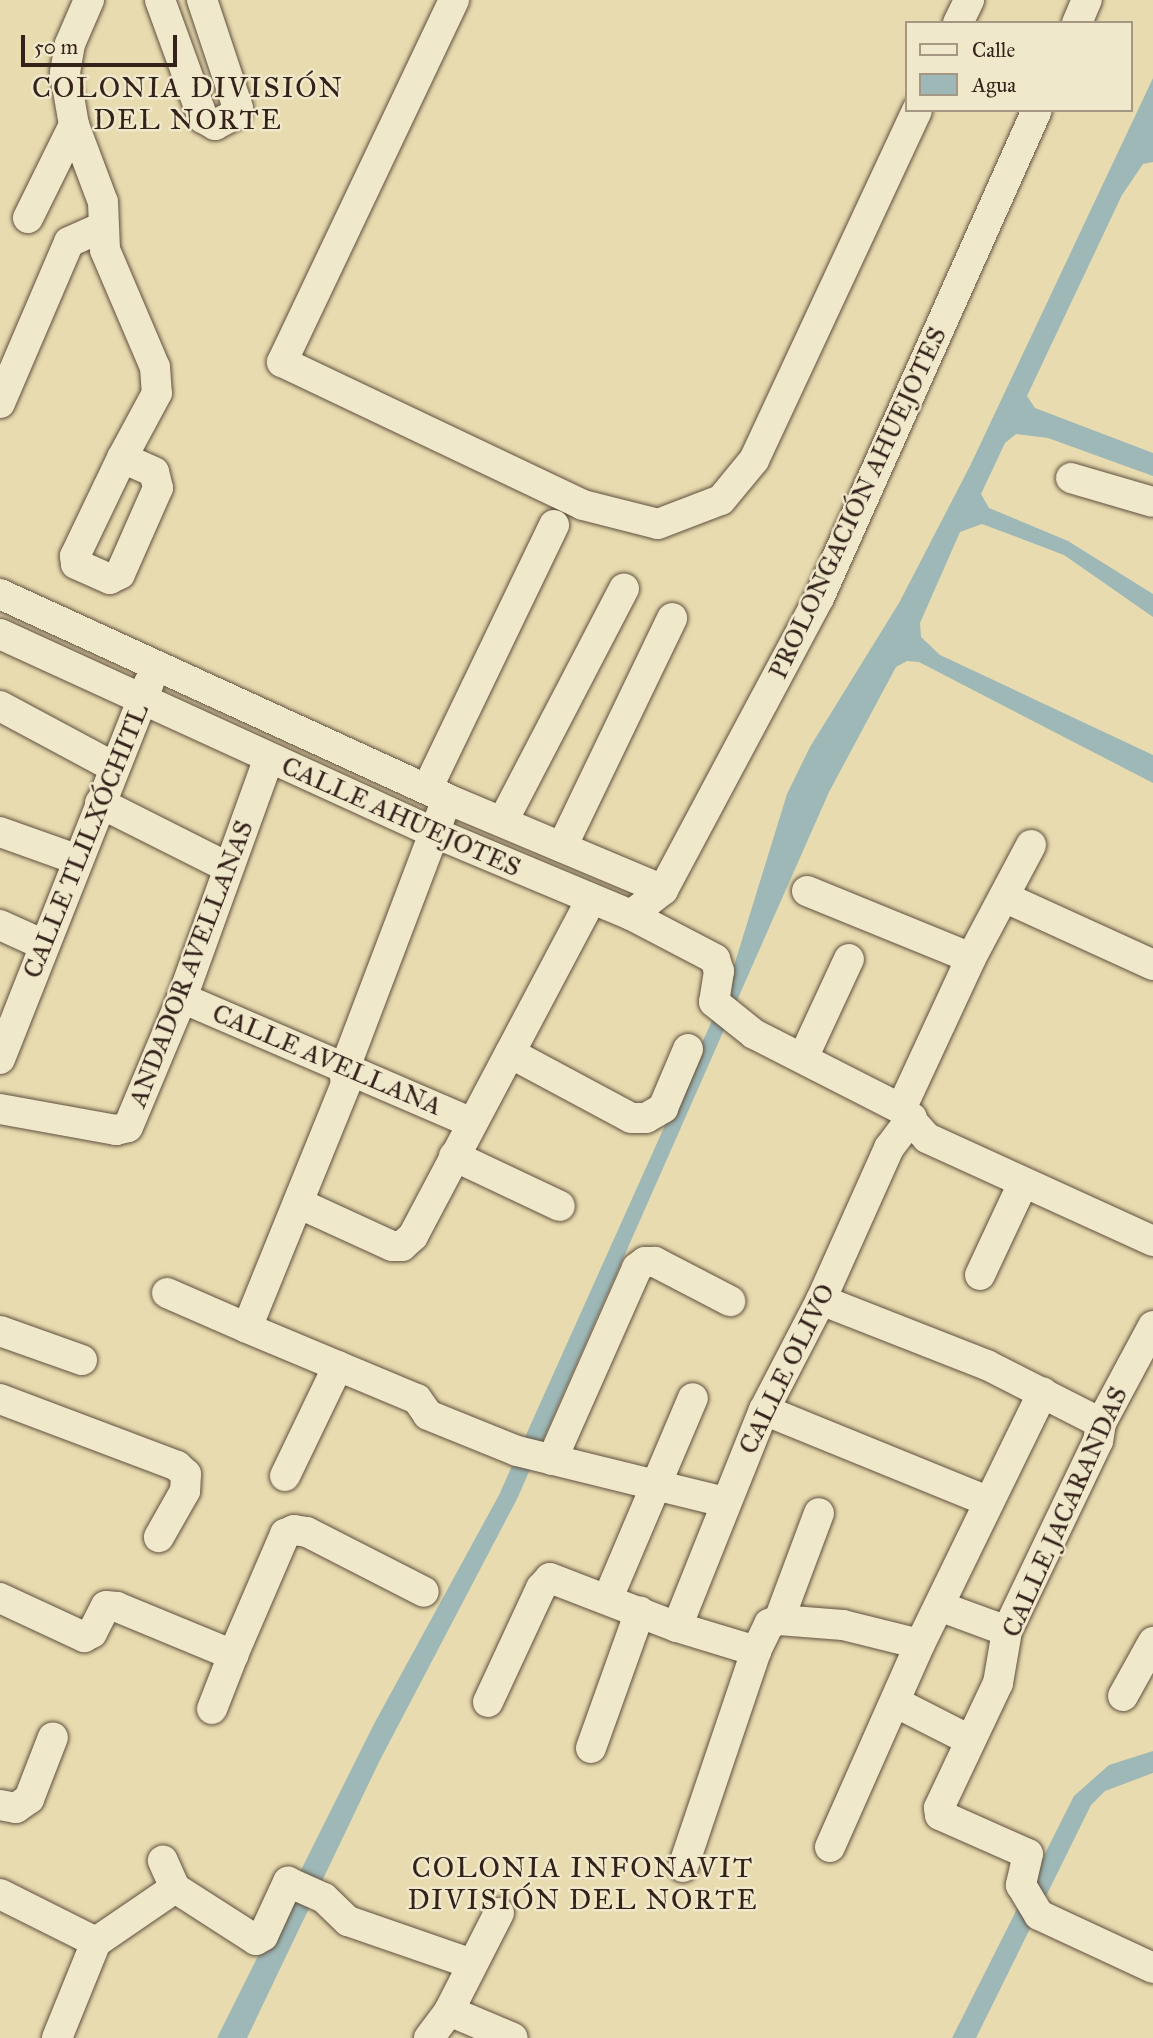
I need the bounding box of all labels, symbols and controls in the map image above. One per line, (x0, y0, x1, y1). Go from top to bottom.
scale bar (24, 21, 180, 65)
legend (904, 21, 1132, 112)
text: 50 m (34, 34, 78, 60)
text: Calle (972, 37, 1015, 63)
district label: COLONIA DIVISIÓN DEL NORTE (34, 71, 342, 137)
text: Agua (972, 72, 1016, 98)
street label: PROLONGACIÓN AHUEJOTES (763, 322, 953, 684)
street label: CALLE TLILXÓCHITL (17, 699, 155, 983)
street label: CALLE AHUEJOTES (277, 750, 525, 884)
street label: ANDADOR AVELLANAS (122, 816, 260, 1112)
street label: CALLE AVELLANA (208, 998, 446, 1122)
street label: CALLE OLIVO (732, 1279, 842, 1459)
street label: CALLE JACARANDAS (996, 1382, 1134, 1642)
district label: COLONIA INFONAVIT DIVISIÓN DEL NORTE (410, 1851, 756, 1917)

